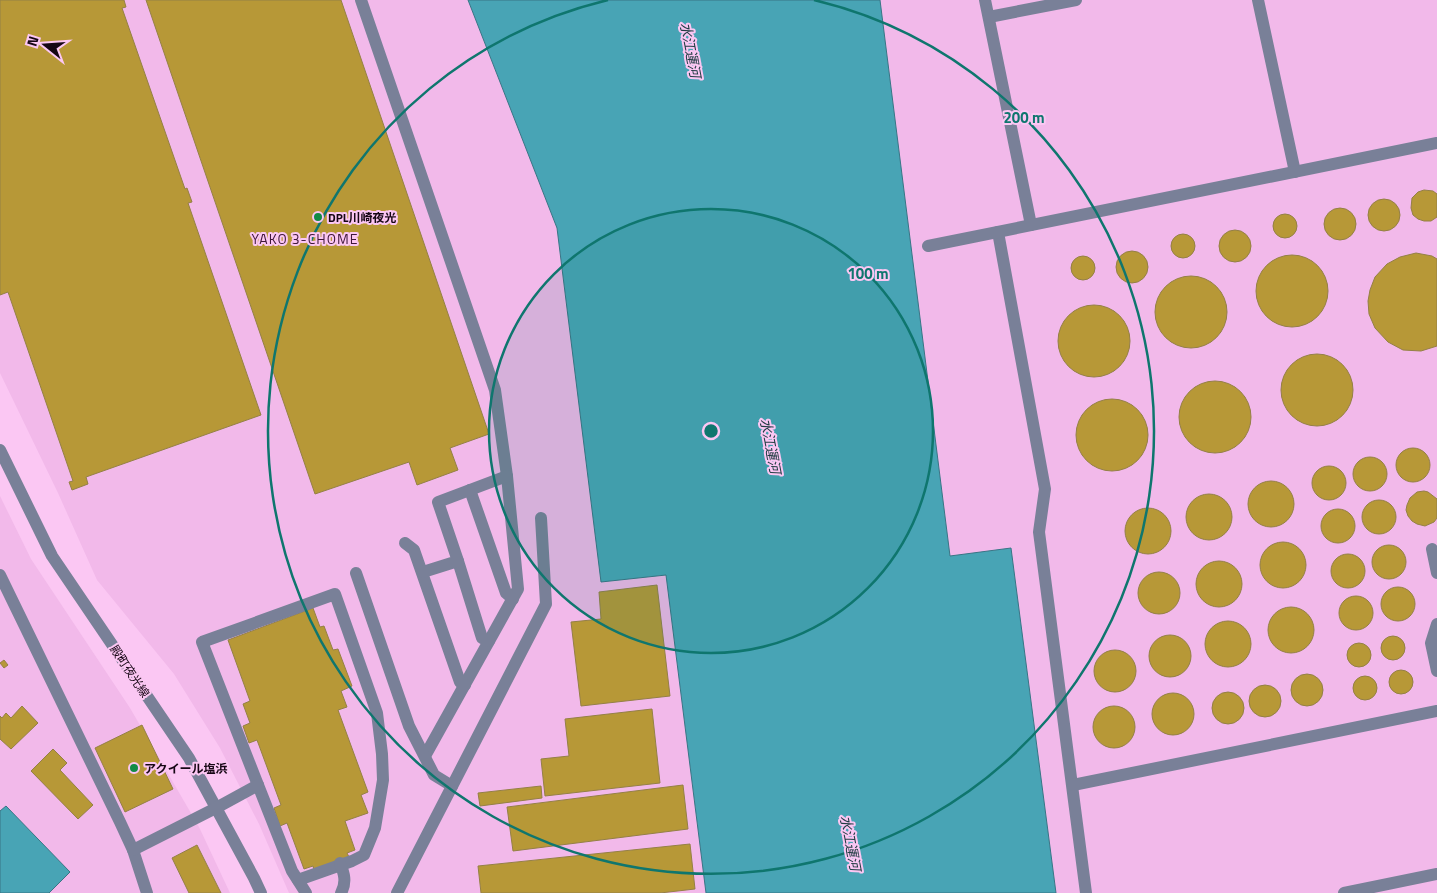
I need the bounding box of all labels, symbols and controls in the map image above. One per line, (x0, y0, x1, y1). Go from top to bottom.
north arrow (20, 20, 70, 70)
water label: 水江運河 (675, 21, 707, 82)
text: N (21, 33, 44, 49)
text: 200 m (1003, 106, 1045, 129)
place label: DPL川崎夜光 (328, 208, 396, 227)
marker: DPL川崎夜光 (312, 211, 324, 223)
district label: YAKO 3-CHOME (251, 228, 359, 249)
text: 100 m (847, 262, 889, 285)
water label: 水江運河 (755, 417, 787, 478)
centre of rings (702, 422, 720, 440)
street label: 殿町夜光線 (105, 641, 155, 701)
place label: アクイール塩浜 (144, 759, 227, 778)
marker: アクイール塩浜 (128, 762, 140, 774)
water label: 水江運河 (835, 814, 867, 875)

